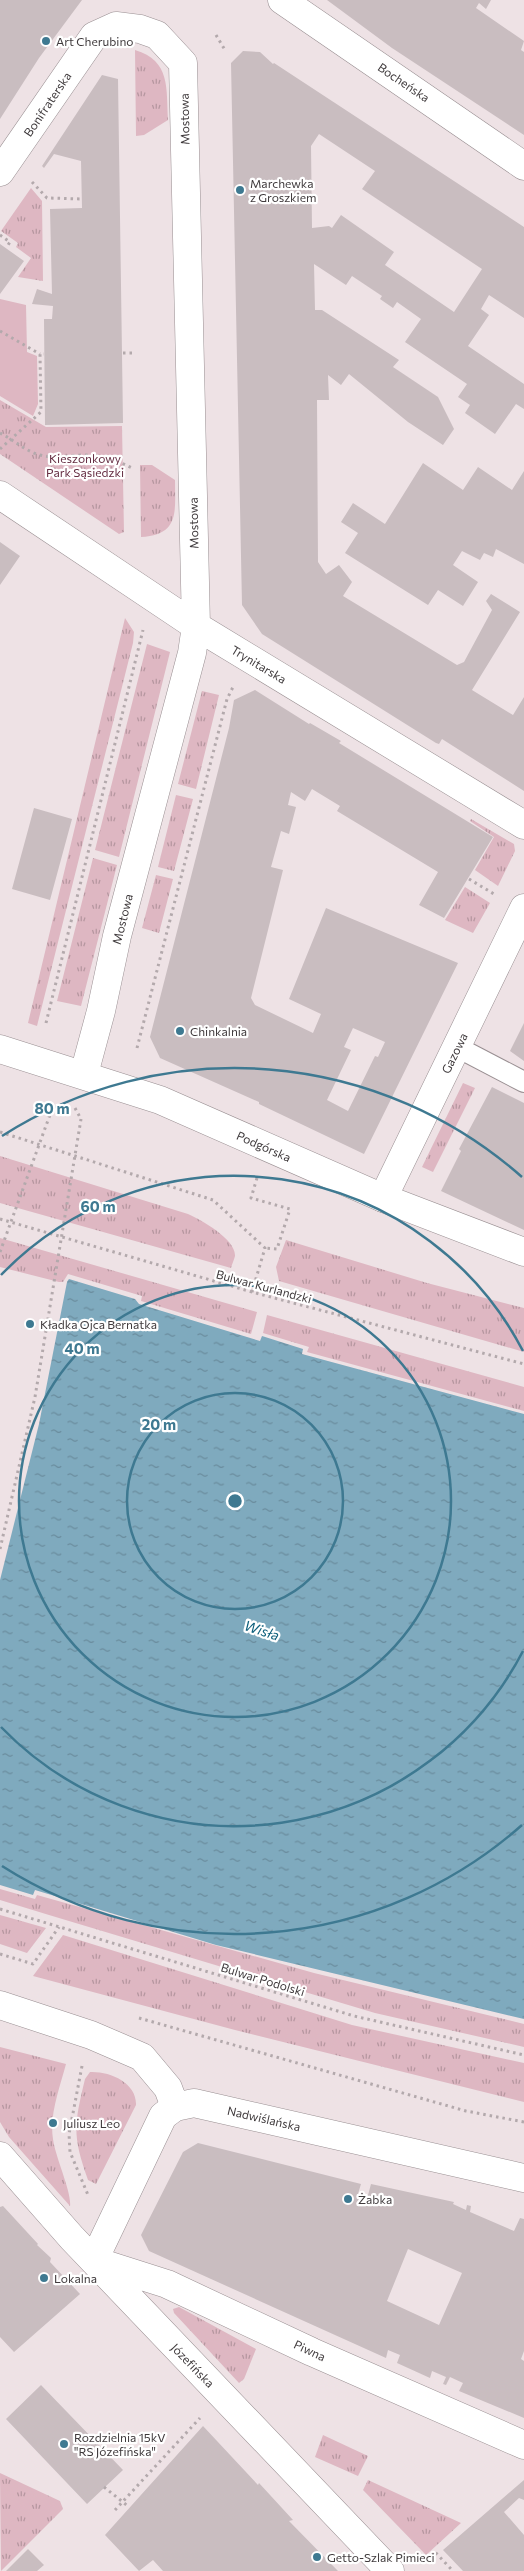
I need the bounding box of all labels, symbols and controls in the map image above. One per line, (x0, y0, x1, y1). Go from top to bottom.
place label: Art Cherubino (56, 34, 133, 48)
marker: Art Cherubino (40, 35, 52, 47)
street label: Bocheńska (376, 60, 432, 104)
street label: Bonifraterska (20, 69, 74, 139)
street label: Mostowa (177, 93, 191, 145)
place label: Marchewka z Groszkiem (250, 176, 317, 204)
marker: Marchewka z Groszkiem (234, 184, 246, 196)
park label: Kieszonkowy Park Sąsiedzki (46, 451, 124, 479)
street label: Mostowa (186, 497, 200, 549)
street label: Trynitarska (229, 642, 289, 686)
street label: Mostowa (109, 892, 135, 946)
place label: Chinkalnia (190, 1024, 247, 1038)
marker: Chinkalnia (174, 1025, 186, 1037)
street label: Gazowa (438, 1030, 470, 1076)
text: 80 m (34, 1099, 70, 1117)
street label: Podgórska (235, 1128, 293, 1164)
text: 60 m (80, 1197, 116, 1215)
street label: Bulwar Kurlandzki (215, 1266, 313, 1306)
place label: Kładka Ojca Bernatka (40, 1317, 157, 1331)
marker: Kładka Ojca Bernatka (24, 1318, 36, 1330)
text: 40 m (64, 1339, 100, 1357)
text: 20 m (142, 1415, 176, 1433)
centre of rings (226, 1492, 244, 1510)
water label: Wisła (242, 1616, 282, 1644)
street label: Bulwar Podolski (219, 1960, 307, 1998)
street label: Nadwiślańska (226, 2103, 302, 2133)
place label: Juliusz Leo (63, 2116, 120, 2131)
marker: Juliusz Leo (47, 2117, 59, 2129)
place label: Żabka (358, 2192, 392, 2206)
marker: Żabka (342, 2193, 354, 2205)
place label: Lokalna (54, 2271, 97, 2285)
marker: Lokalna (38, 2272, 50, 2284)
street label: Piwna (292, 2337, 328, 2363)
street label: Józefińska (168, 2340, 217, 2391)
place label: Rozdzielnia 15kV "RS Józefińska" (74, 2430, 165, 2459)
marker: Rozdzielnia 15kV "RS Józefińska" (58, 2438, 70, 2450)
place label: Getto-Szlak Pimieci (327, 2550, 435, 2564)
marker: Getto-Szlak Pimieci (311, 2551, 323, 2563)

